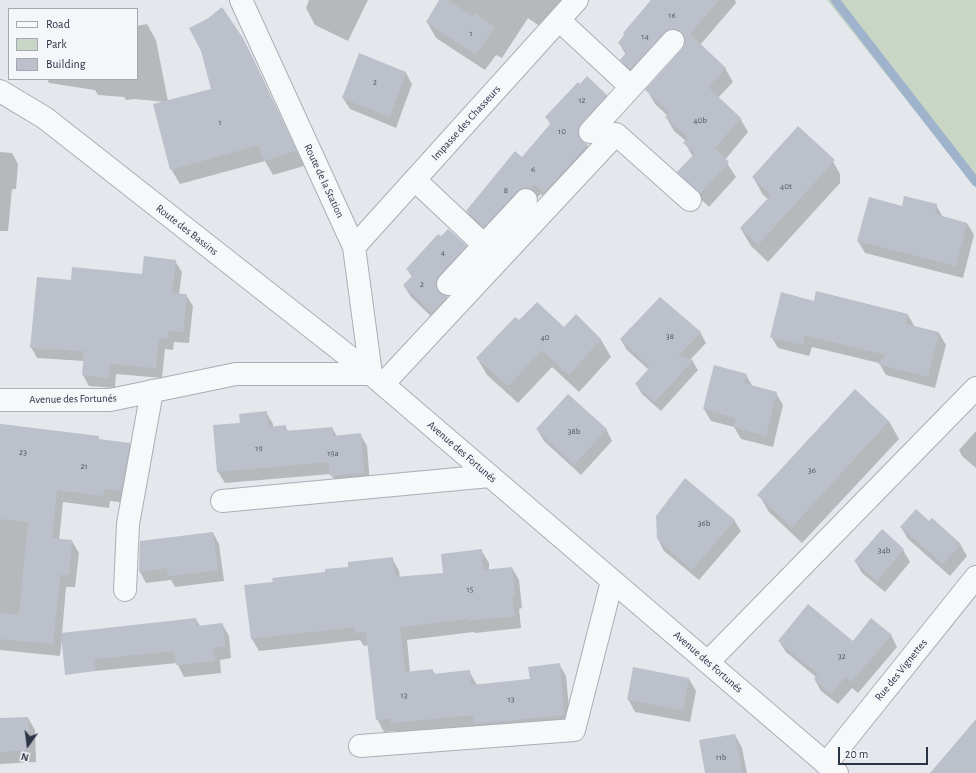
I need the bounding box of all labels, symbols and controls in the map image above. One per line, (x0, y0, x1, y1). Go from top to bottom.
legend (8, 8, 138, 80)
house number: 16 (668, 10, 676, 20)
text: Road (46, 18, 70, 30)
house number: 1 (469, 28, 473, 38)
house number: 14 (641, 31, 649, 41)
text: Park (46, 38, 67, 50)
text: Building (46, 58, 86, 70)
house number: 2 (373, 77, 377, 87)
street label: Impasse des Chasseurs (429, 83, 503, 163)
house number: 12 (578, 95, 586, 105)
house number: 40b (693, 115, 707, 125)
house number: 1 (218, 117, 222, 127)
house number: 10 (558, 126, 566, 136)
street label: Route de la Station (301, 142, 347, 220)
house number: 6 (531, 164, 535, 174)
house number: 40t (780, 181, 792, 191)
house number: 8 (504, 185, 508, 195)
street label: Route des Bassins (153, 202, 221, 258)
house number: 4 (441, 247, 445, 257)
house number: 2 (420, 279, 424, 289)
house number: 38 (666, 331, 674, 341)
house number: 40 (540, 332, 550, 342)
street label: Avenue des Fortunés (29, 392, 117, 406)
street label: Avenue des Fortunés (425, 418, 499, 486)
house number: 38b (568, 426, 580, 436)
house number: 19 (255, 443, 263, 453)
house number: 23 (19, 447, 27, 457)
house number: 19a (327, 448, 339, 458)
house number: 21 (80, 461, 88, 471)
house number: 36 (808, 465, 816, 475)
house number: 36b (698, 518, 710, 528)
house number: 34b (878, 545, 890, 555)
house number: 15 (467, 584, 473, 594)
street label: Avenue des Fortunés (671, 628, 745, 696)
street label: Rue des Vignettes (872, 636, 930, 704)
house number: 32 (838, 651, 846, 661)
house number: 13 (401, 690, 407, 700)
house number: 13 (508, 694, 514, 704)
north arrow (8, 725, 48, 765)
scale bar (840, 739, 930, 765)
text: 20 m (845, 748, 868, 760)
text: N (20, 751, 30, 763)
house number: 11b (716, 752, 726, 762)

